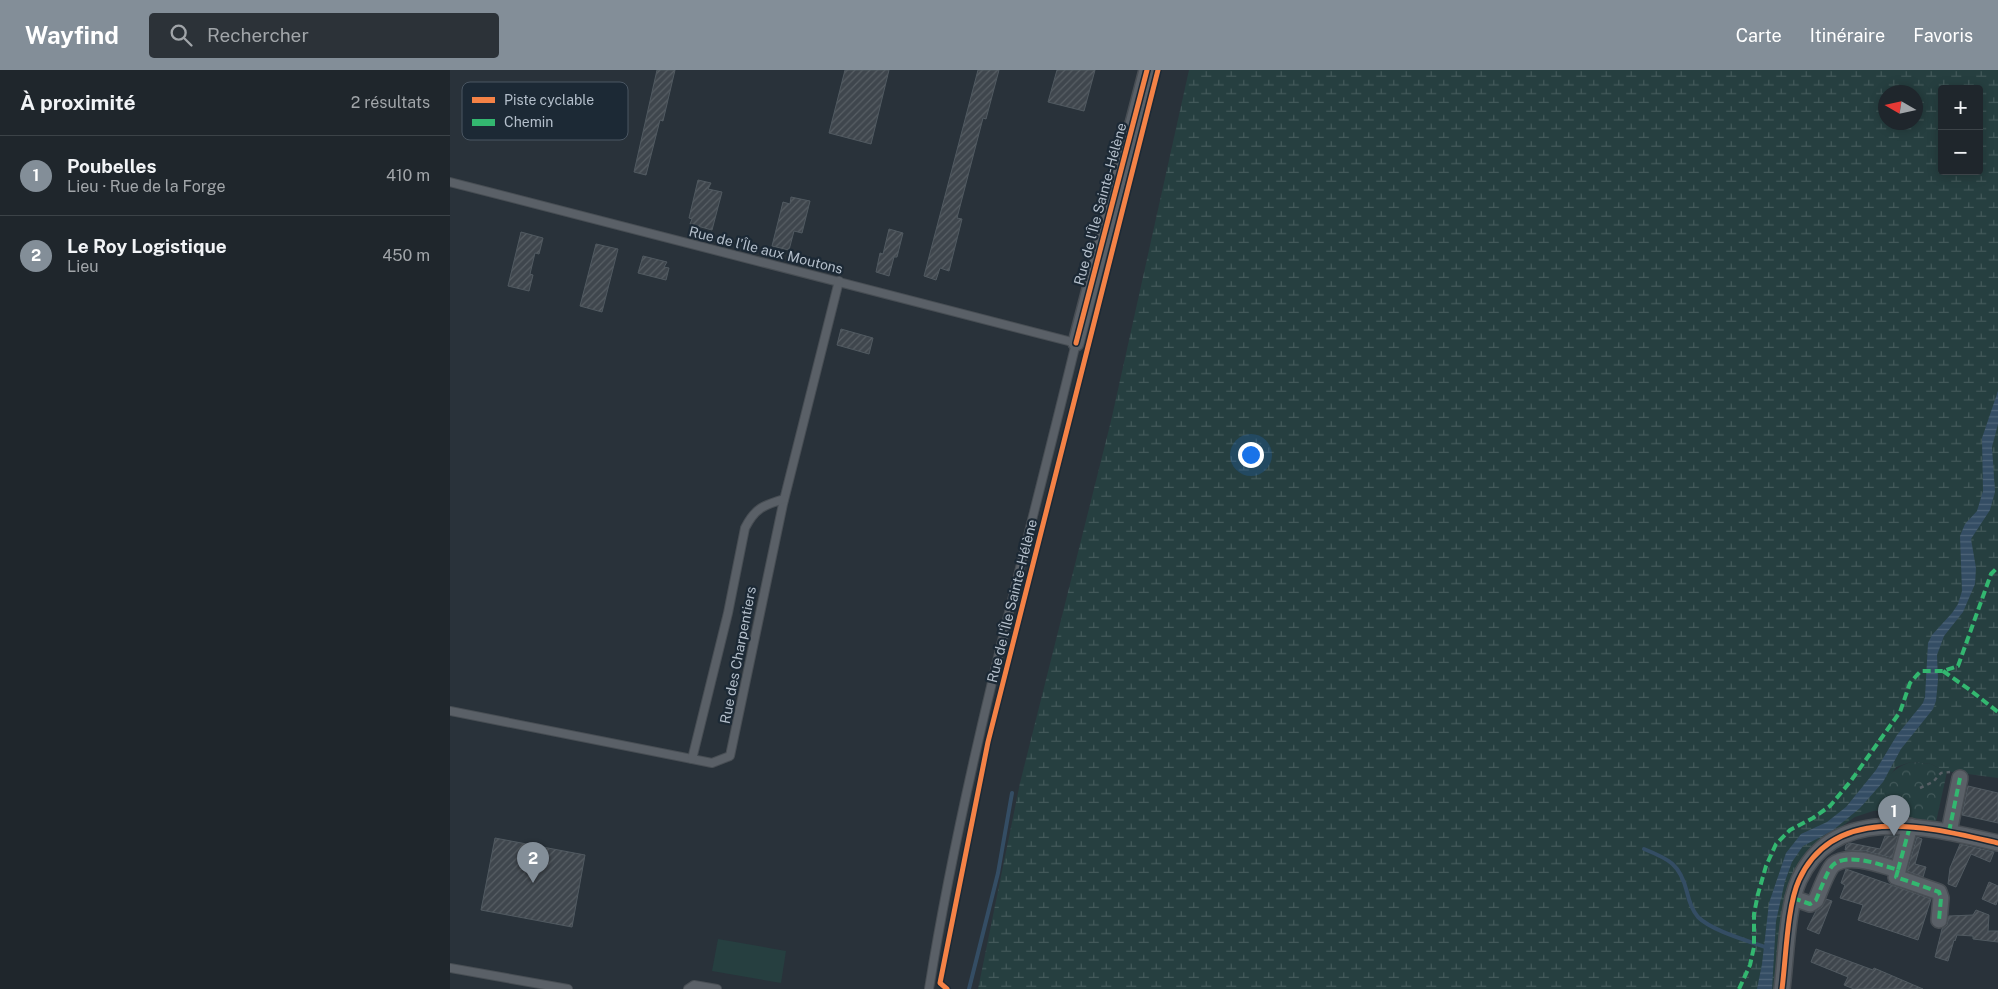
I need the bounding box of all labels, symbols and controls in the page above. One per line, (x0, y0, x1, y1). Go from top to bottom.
search box (149, 13, 499, 58)
text: Wayfind (25, 21, 119, 49)
icon: search (167, 21, 195, 49)
text: Rechercher (207, 24, 309, 46)
text: Carte (1736, 25, 1782, 46)
text: Itinéraire (1810, 25, 1885, 46)
text: Favoris (1913, 25, 1973, 46)
legend (462, 82, 628, 140)
north arrow (1878, 85, 1923, 130)
map controls (1938, 85, 1983, 175)
button: + (1938, 85, 1983, 130)
text: À proximité (20, 90, 136, 115)
text: Piste cyclable (504, 92, 594, 108)
text: 2 résultats (351, 93, 430, 112)
text: Chemin (504, 114, 553, 130)
street label: Rue de l'Île Sainte-Hélène (1070, 121, 1129, 287)
button: − (1938, 130, 1983, 175)
text: Poubelles (67, 155, 156, 177)
text: 1 (33, 166, 39, 185)
text: 410 m (386, 166, 430, 185)
text: Lieu · Rue de la Forge (67, 177, 225, 196)
street label: Rue de l'Île aux Moutons (687, 222, 845, 277)
text: Le Roy Logistique (67, 235, 227, 257)
text: 2 (31, 246, 41, 265)
text: 450 m (382, 246, 430, 265)
text: Lieu (67, 257, 99, 276)
your location (1238, 442, 1264, 468)
street label: Rue de l'Île Sainte-Hélène (983, 517, 1040, 684)
street label: Rue des Charpentiers (717, 585, 759, 725)
pin: 1 (1878, 795, 1910, 836)
pin: 2 (517, 842, 549, 883)

